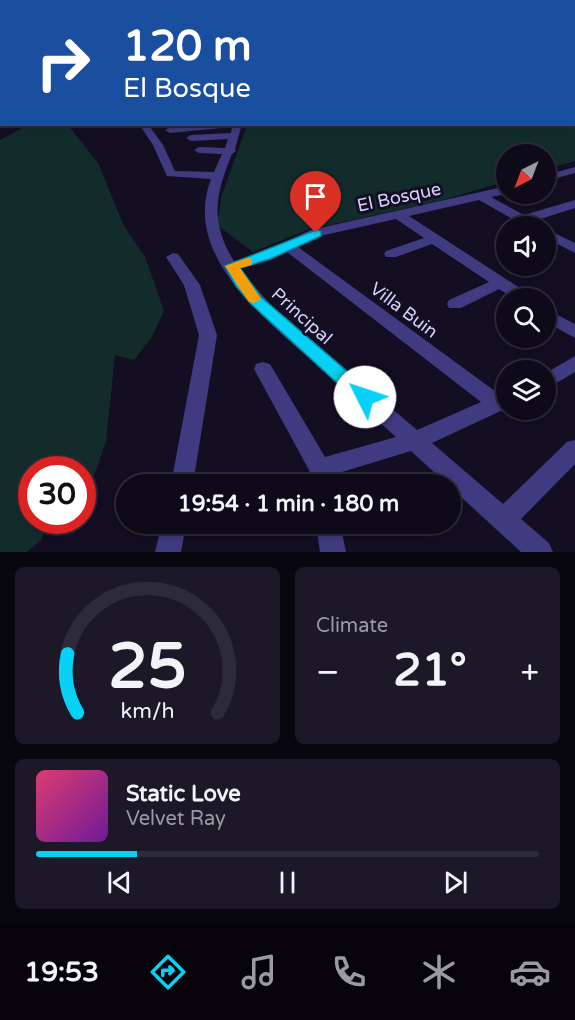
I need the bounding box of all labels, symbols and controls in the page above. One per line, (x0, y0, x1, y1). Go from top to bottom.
text: 120 m (123, 21, 252, 72)
icon: right (24, 24, 102, 102)
text: El Bosque (123, 72, 251, 105)
north arrow (496, 144, 556, 204)
map controls (496, 144, 556, 420)
pin (290, 171, 341, 233)
street label: El Bosque (355, 177, 443, 217)
icon: arrive (299, 180, 332, 213)
button: sound (496, 216, 556, 276)
street label: Villa Buin (366, 277, 442, 343)
street label: Principal (267, 283, 337, 349)
button: search (496, 288, 556, 348)
button: layers (496, 360, 556, 420)
position arrow (333, 365, 397, 429)
speed limit sign: 30 (18, 456, 96, 534)
text: 19:54 · 1 min · 180 m (178, 491, 399, 517)
text: Climate (316, 614, 388, 638)
text: 25 (108, 630, 187, 705)
text: 21° (393, 644, 467, 698)
text: − (316, 653, 340, 692)
text: + (520, 653, 539, 692)
text: km/h (121, 698, 174, 724)
text: Static Love (126, 781, 241, 807)
text: Velvet Ray (126, 807, 226, 831)
icon: previous (103, 866, 136, 899)
icon: pause (271, 866, 304, 899)
icon: next (439, 866, 472, 899)
icon: directions (147, 951, 189, 993)
icon: music (238, 951, 280, 993)
icon: phone (328, 951, 370, 993)
icon: climate (418, 951, 460, 993)
icon: car (509, 951, 551, 993)
text: 19:53 (24, 956, 99, 989)

